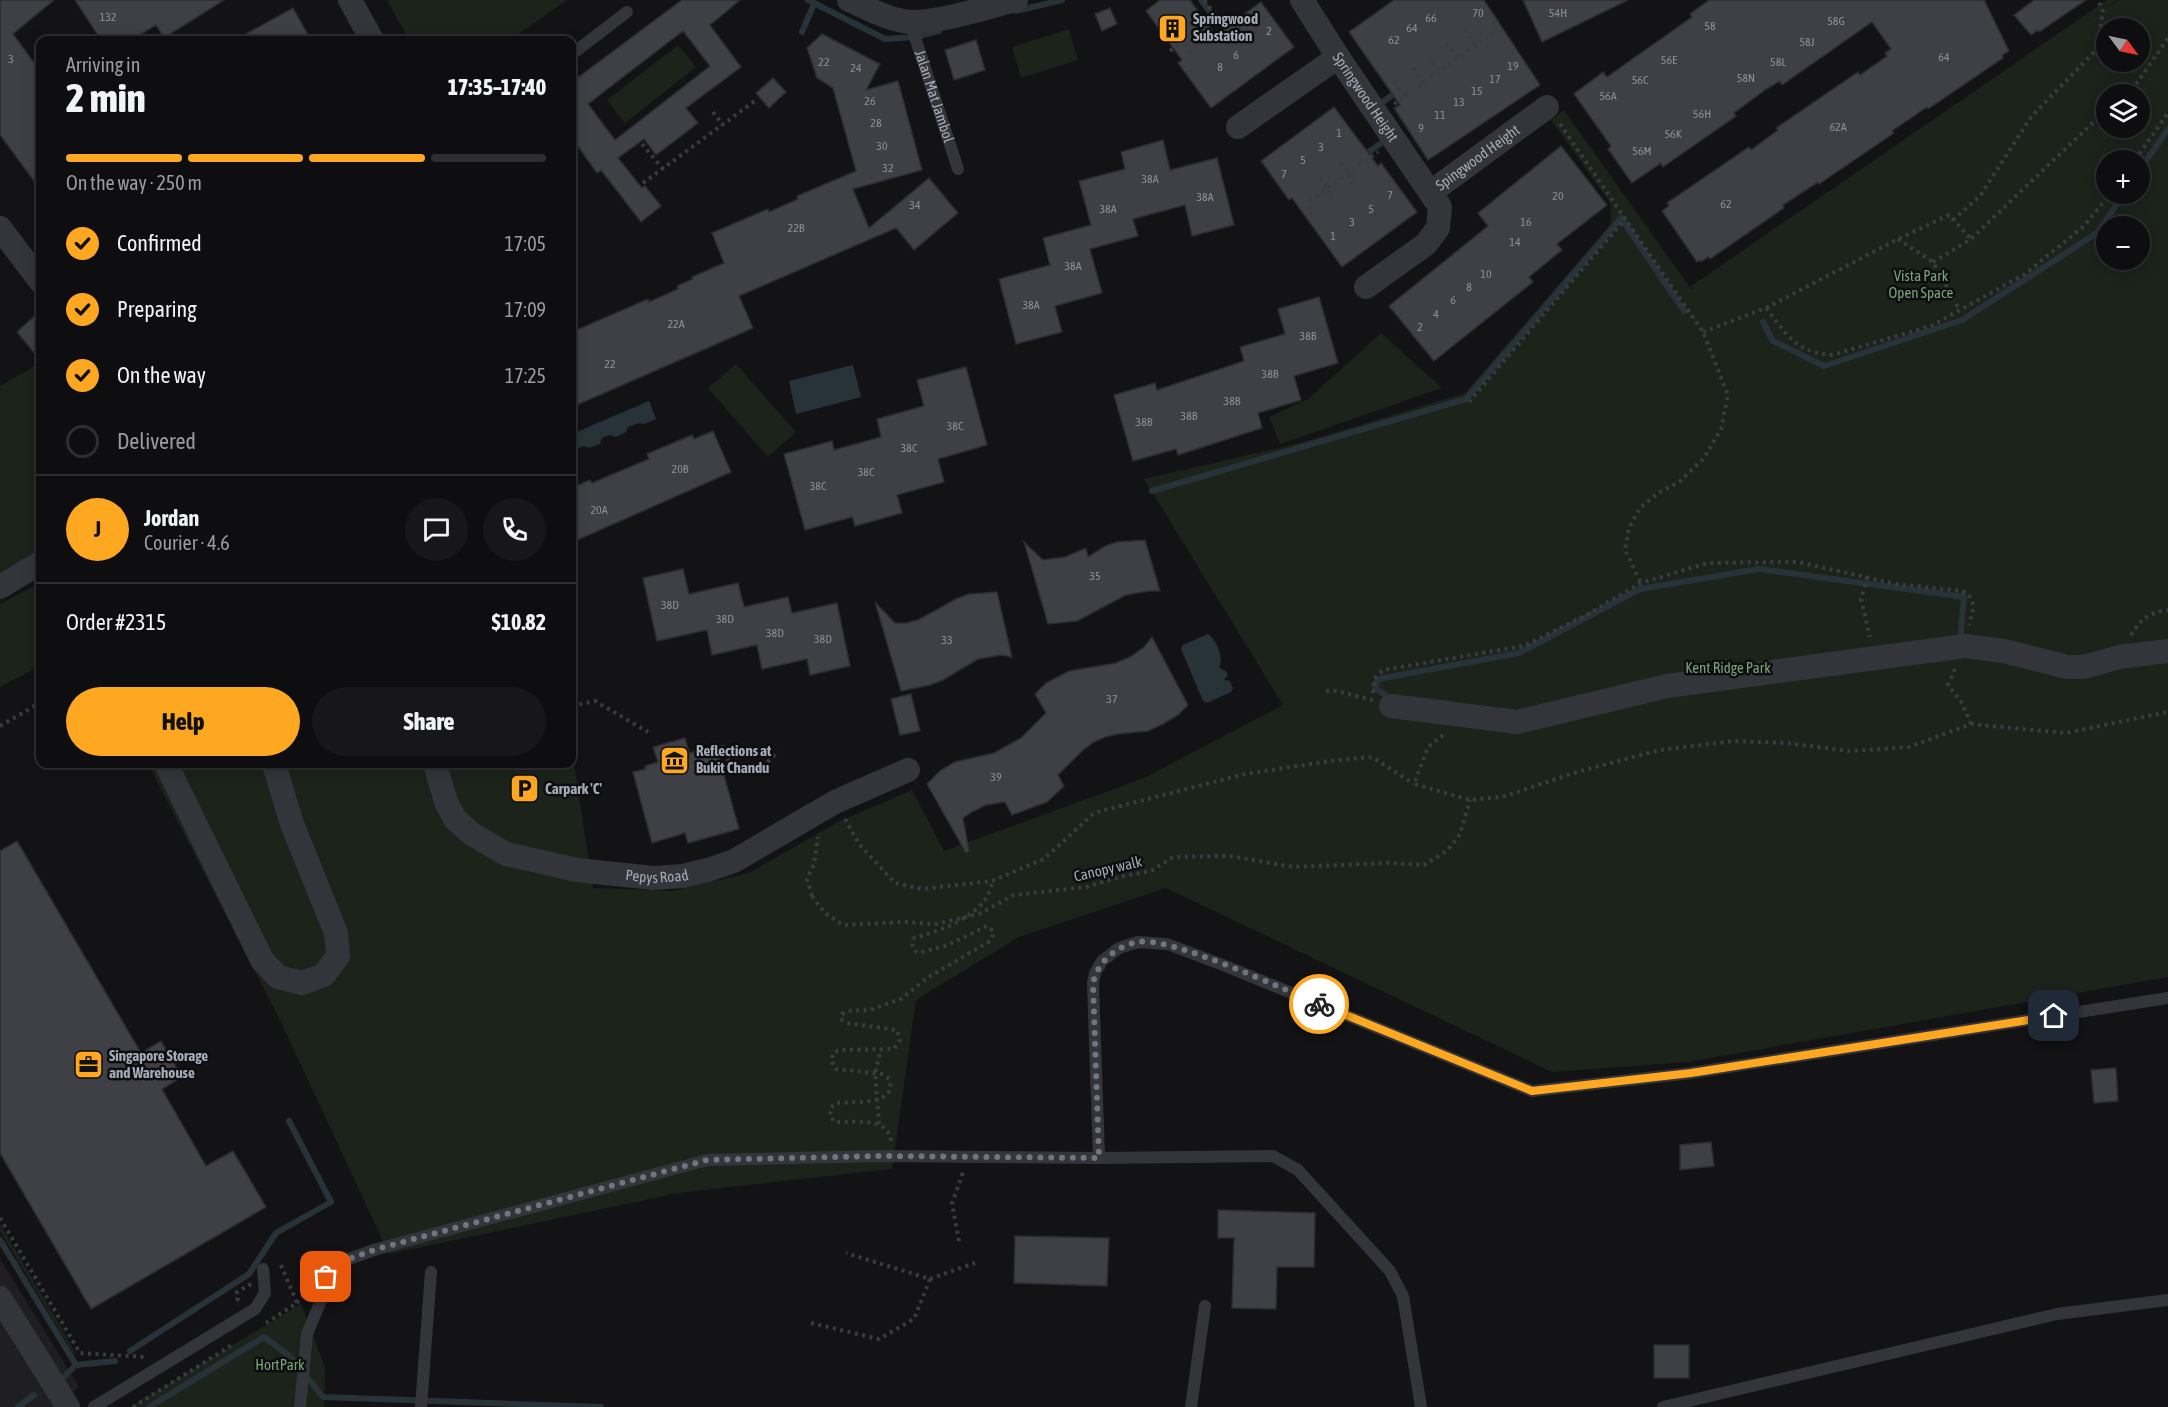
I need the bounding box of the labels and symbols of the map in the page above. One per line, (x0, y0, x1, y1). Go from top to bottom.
house number: 70 (1472, 6, 1484, 20)
house number: 54H (1549, 6, 1567, 20)
house number: 132 (100, 10, 116, 24)
place label: Springwood Substation (1193, 10, 1258, 44)
house number: 66 (1425, 11, 1437, 25)
building icon: Springwood Substation (1156, 12, 1188, 44)
house number: 58G (1827, 14, 1845, 28)
north arrow (2096, 18, 2150, 72)
house number: 58 (1704, 19, 1716, 33)
house number: 64 (1406, 21, 1418, 35)
house number: 2 (1266, 24, 1272, 38)
house number: 62 (1388, 33, 1400, 47)
house number: 58J (1799, 35, 1815, 49)
street label: Jalan Mat Jambol (912, 48, 958, 144)
house number: 6 (1233, 48, 1239, 62)
street label: Springwood Height (1329, 49, 1402, 145)
house number: 64 (1938, 50, 1950, 64)
house number: 3 (8, 52, 14, 66)
house number: 56E (1661, 53, 1677, 67)
house number: 22 (818, 55, 830, 69)
house number: 58L (1770, 55, 1786, 69)
house number: 19 (1507, 59, 1519, 73)
house number: 8 (1217, 60, 1223, 74)
house number: 24 (850, 61, 862, 75)
house number: 58N (1737, 71, 1755, 85)
house number: 17 (1489, 72, 1501, 86)
house number: 56C (1632, 73, 1649, 87)
house number: 15 (1471, 84, 1483, 98)
house number: 56A (1599, 89, 1617, 103)
house number: 26 (864, 94, 876, 108)
house number: 13 (1453, 95, 1465, 109)
house number: 56H (1693, 107, 1711, 121)
house number: 11 (1434, 108, 1446, 122)
house number: 28 (870, 116, 882, 130)
house number: 62A (1829, 120, 1847, 134)
house number: 9 (1418, 121, 1424, 135)
street label: Spingwood Height (1432, 121, 1523, 194)
house number: 1 (1336, 126, 1342, 140)
house number: 56K (1664, 127, 1682, 141)
house number: 30 (876, 139, 888, 153)
house number: 3 (1318, 140, 1324, 154)
house number: 56M (1632, 144, 1652, 158)
house number: 5 (1300, 153, 1306, 167)
house number: 32 (882, 161, 894, 175)
house number: 7 (1281, 167, 1287, 181)
house number: 38A (1141, 172, 1159, 186)
house number: 7 (1387, 188, 1393, 202)
house number: 20 (1552, 189, 1564, 203)
house number: 38A (1196, 190, 1214, 204)
house number: 62 (1720, 197, 1732, 211)
house number: 34 (909, 198, 921, 212)
house number: 38A (1099, 202, 1117, 216)
house number: 5 (1368, 202, 1374, 216)
house number: 3 (1349, 215, 1355, 229)
house number: 16 (1520, 215, 1532, 229)
house number: 22B (788, 221, 805, 235)
house number: 1 (1330, 229, 1336, 243)
house number: 14 (1509, 235, 1521, 249)
house number: 38A (1064, 259, 1082, 273)
house number: 10 (1480, 267, 1492, 281)
park label: Vista Park Open Space (1889, 267, 1954, 301)
house number: 8 (1466, 280, 1472, 294)
house number: 6 (1450, 293, 1456, 307)
house number: 38A (1022, 298, 1040, 312)
house number: 4 (1433, 307, 1439, 321)
house number: 22A (667, 317, 685, 331)
house number: 2 (1417, 320, 1423, 334)
house number: 38B (1300, 329, 1317, 343)
house number: 22 (604, 357, 616, 371)
house number: 38B (1262, 367, 1279, 381)
house number: 38B (1224, 394, 1241, 408)
house number: 38B (1181, 409, 1198, 423)
house number: 38B (1136, 415, 1153, 429)
house number: 38C (947, 419, 964, 433)
house number: 38C (901, 441, 918, 455)
house number: 20B (672, 462, 689, 476)
house number: 38C (858, 465, 875, 479)
house number: 38C (810, 479, 827, 493)
house number: 20A (590, 503, 608, 517)
house number: 35 (1089, 569, 1101, 583)
house number: 38D (661, 598, 679, 612)
house number: 38D (716, 612, 734, 626)
house number: 38D (766, 626, 784, 640)
house number: 38D (814, 632, 832, 646)
house number: 33 (941, 633, 953, 647)
park label: Kent Ridge Park (1685, 659, 1771, 676)
house number: 37 (1106, 692, 1118, 706)
place label: Reflections at Bukit Chandu (696, 742, 772, 776)
museum icon: Reflections at Bukit Chandu (659, 744, 691, 776)
house number: 39 (990, 770, 1002, 784)
parking icon: Carpark 'C' (508, 773, 540, 805)
place label: Carpark 'C' (545, 780, 603, 797)
street label: Canopy walk (1072, 852, 1144, 885)
street label: Pepys Road (625, 866, 690, 886)
courier (1289, 974, 1349, 1034)
pin (2028, 990, 2079, 1041)
place label: Singapore Storage and Warehouse (109, 1047, 208, 1081)
office icon: Singapore Storage and Warehouse (72, 1049, 104, 1081)
pin (300, 1251, 351, 1302)
park label: HortPark (255, 1356, 305, 1373)

